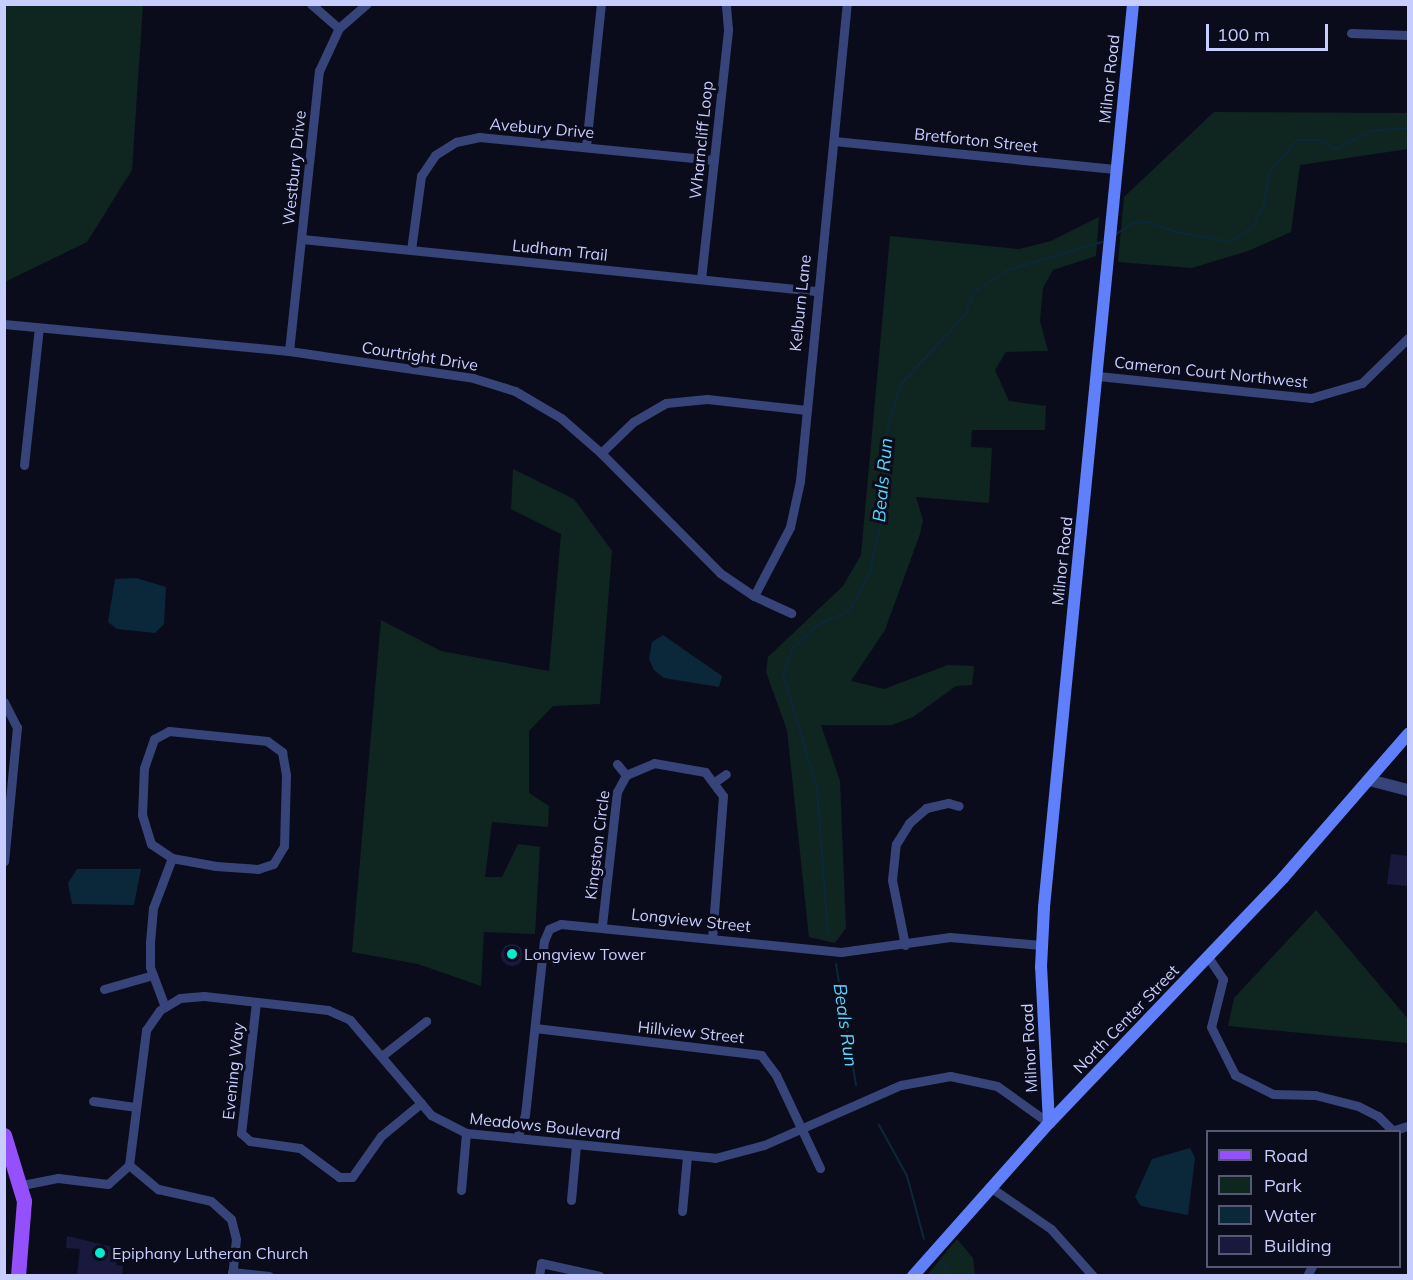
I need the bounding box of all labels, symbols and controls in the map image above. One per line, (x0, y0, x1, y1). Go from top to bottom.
scale bar (1209, 12, 1330, 50)
text: 100 m (1217, 23, 1270, 46)
street label: Milnor Road (1095, 34, 1123, 124)
street label: Wharncliff Loop (685, 80, 717, 200)
street label: Westbury Drive (278, 110, 310, 226)
street label: Avebury Drive (489, 114, 595, 142)
street label: Bretforton Street (913, 124, 1039, 156)
street label: Ludham Trail (511, 235, 609, 265)
street label: Kelburn Lane (785, 254, 815, 352)
street label: Courtright Drive (360, 337, 480, 375)
street label: Cameron Court Northwest (1113, 352, 1309, 392)
water label: Beals Run (869, 437, 897, 523)
street label: Milnor Road (1048, 516, 1076, 606)
street label: Kingston Circle (581, 789, 613, 901)
street label: Longview Street (630, 904, 752, 936)
place label: Longview Tower (524, 944, 646, 964)
marker: Longview Tower (505, 947, 519, 961)
street label: North Center Street (1069, 961, 1183, 1077)
water label: Beals Run (828, 982, 862, 1068)
street label: Milnor Road (1017, 1003, 1041, 1093)
street label: Hillview Street (637, 1017, 745, 1047)
street label: Evening Way (218, 1021, 248, 1121)
street label: Meadows Boulevard (469, 1109, 621, 1143)
legend (1206, 1130, 1401, 1268)
text: Road (1264, 1144, 1308, 1167)
text: Park (1264, 1174, 1302, 1197)
text: Water (1264, 1204, 1316, 1227)
text: Building (1264, 1234, 1332, 1257)
place label: Epiphany Lutheran Church (112, 1243, 308, 1263)
marker: Epiphany Lutheran Church (93, 1246, 107, 1260)

